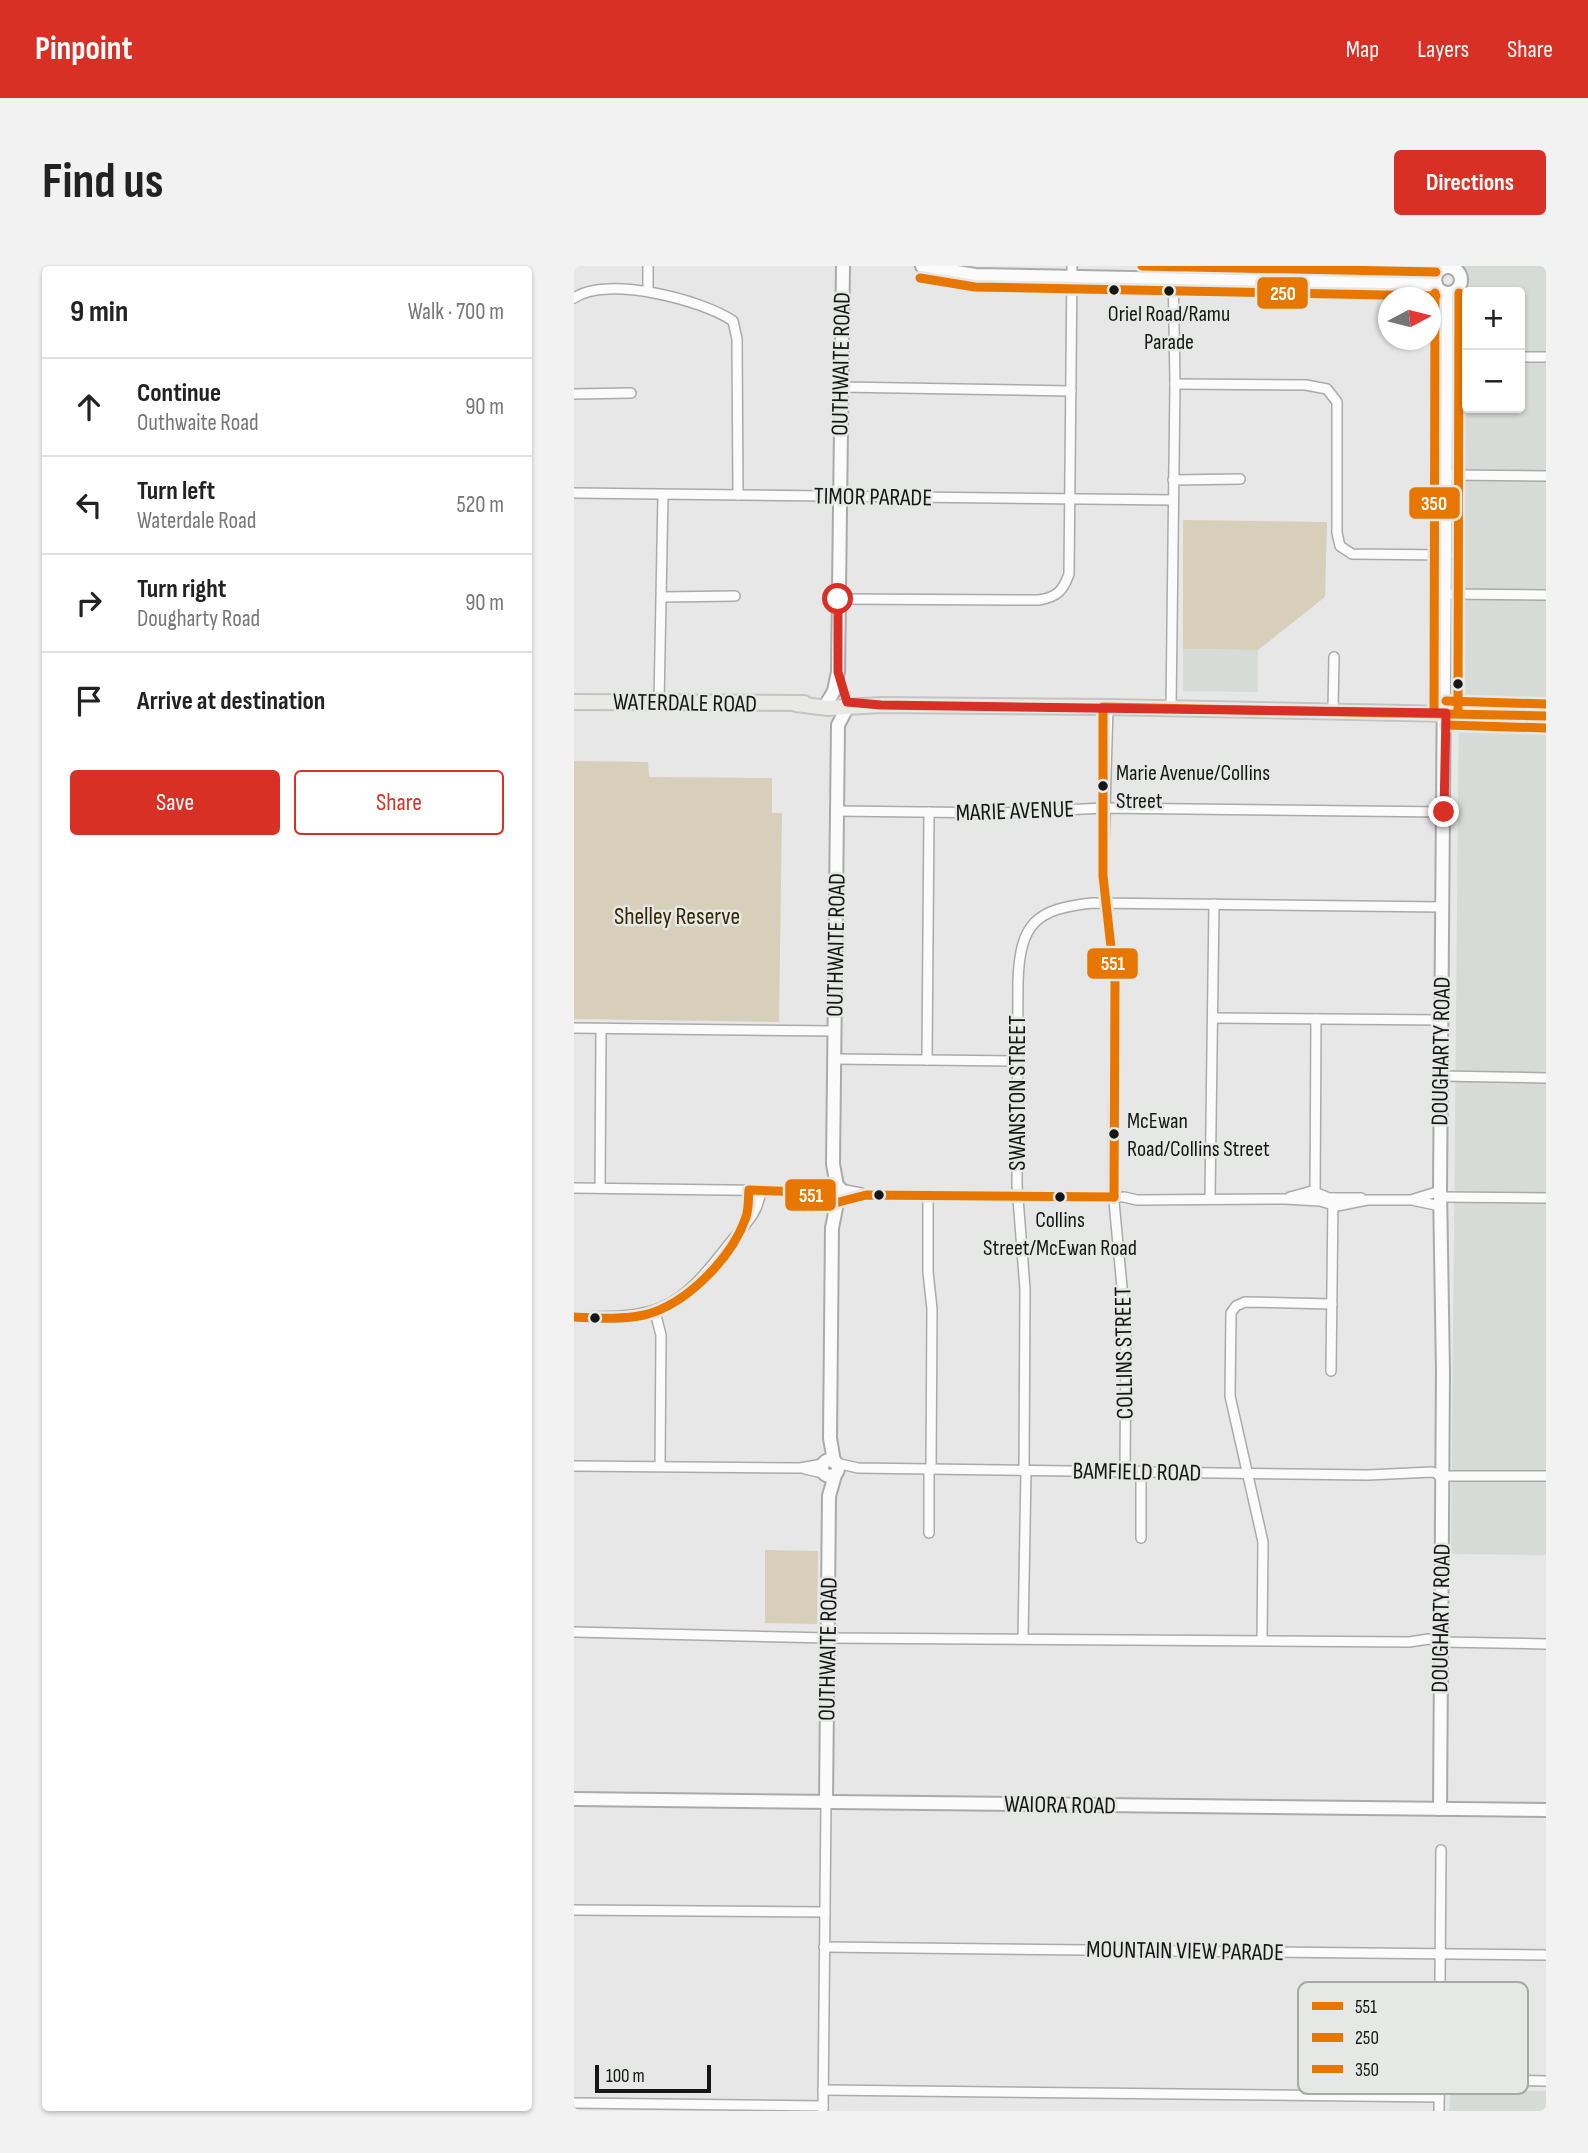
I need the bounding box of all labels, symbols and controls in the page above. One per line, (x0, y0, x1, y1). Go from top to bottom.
text: Pinpoint (35, 29, 132, 69)
text: Map (1346, 35, 1379, 64)
text: Layers (1417, 35, 1469, 64)
text: Share (1507, 35, 1553, 64)
button: Directions (1394, 150, 1546, 215)
text: Find us (42, 153, 164, 212)
line badge: 250 (1256, 276, 1309, 310)
unlabelled marker (1107, 283, 1121, 297)
text: 250 (1270, 283, 1296, 306)
marker: Oriel Road/Ramu Parade (1162, 284, 1176, 298)
north arrow (1378, 287, 1441, 350)
map controls (1462, 287, 1525, 413)
button: + (1462, 287, 1525, 350)
street label: OUTHWAITE ROAD (825, 292, 857, 436)
text: 9 min (70, 294, 128, 330)
text: Walk · 700 m (408, 298, 504, 326)
place label: Oriel Road/Ramu Parade (1108, 301, 1230, 356)
button: − (1462, 350, 1525, 413)
text: Continue (137, 378, 221, 409)
icon: ahead (70, 388, 108, 426)
text: 90 m (465, 393, 504, 421)
text: Outhwaite Road (137, 409, 259, 437)
text: Turn left (137, 476, 215, 507)
street label: TIMOR PARADE (814, 481, 932, 513)
icon: left (70, 486, 108, 524)
line badge: 350 (1408, 486, 1461, 520)
text: 520 m (457, 491, 504, 519)
text: 350 (1421, 493, 1447, 516)
text: Waterdale Road (137, 507, 256, 535)
text: Turn right (137, 574, 226, 605)
route start (822, 583, 853, 614)
icon: right (70, 584, 108, 622)
text: 90 m (465, 589, 504, 617)
text: Dougharty Road (137, 605, 260, 633)
unlabelled marker (1451, 677, 1465, 691)
icon: arrive (70, 682, 108, 720)
text: Arrive at destination (137, 686, 325, 717)
street label: WATERDALE ROAD (613, 687, 757, 719)
place label: Marie Avenue/Collins Street (1116, 760, 1270, 815)
button: Save (70, 770, 280, 835)
button: Share (294, 770, 504, 835)
marker: Marie Avenue/Collins Street (1096, 779, 1110, 793)
street label: MARIE AVENUE (955, 794, 1075, 828)
route end (1428, 796, 1459, 827)
street label: OUTHWAITE ROAD (820, 873, 852, 1017)
park label: Shelley Reserve (614, 902, 740, 931)
line badge: 551 (1086, 947, 1139, 980)
text: 551 (1101, 953, 1126, 976)
street label: DOUGHARTY ROAD (1425, 976, 1457, 1126)
street label: SWANSTON STREET (1003, 1015, 1032, 1171)
place label: McEwan Road/Collins Street (1127, 1108, 1270, 1163)
marker: McEwan Road/Collins Street (1107, 1127, 1121, 1141)
line badge: 551 (784, 1178, 837, 1212)
text: 551 (799, 1185, 824, 1208)
unlabelled marker (872, 1188, 886, 1202)
marker: Collins Street/McEwan Road (1053, 1190, 1067, 1204)
place label: Collins Street/McEwan Road (983, 1207, 1137, 1262)
street label: COLLINS STREET (1108, 1286, 1140, 1420)
unlabelled marker (588, 1311, 602, 1325)
street label: BAMFIELD ROAD (1072, 1456, 1202, 1488)
street label: DOUGHARTY ROAD (1425, 1543, 1457, 1693)
street label: OUTHWAITE ROAD (812, 1577, 844, 1721)
street label: WAIORA ROAD (1004, 1790, 1116, 1820)
street label: MOUNTAIN VIEW PARADE (1086, 1935, 1284, 1967)
legend (1298, 1982, 1528, 2094)
text: 551 (1355, 1996, 1377, 2019)
text: 250 (1355, 2027, 1379, 2050)
text: 350 (1355, 2059, 1379, 2082)
scale bar (595, 2062, 710, 2094)
text: 100 m (606, 2065, 645, 2088)

